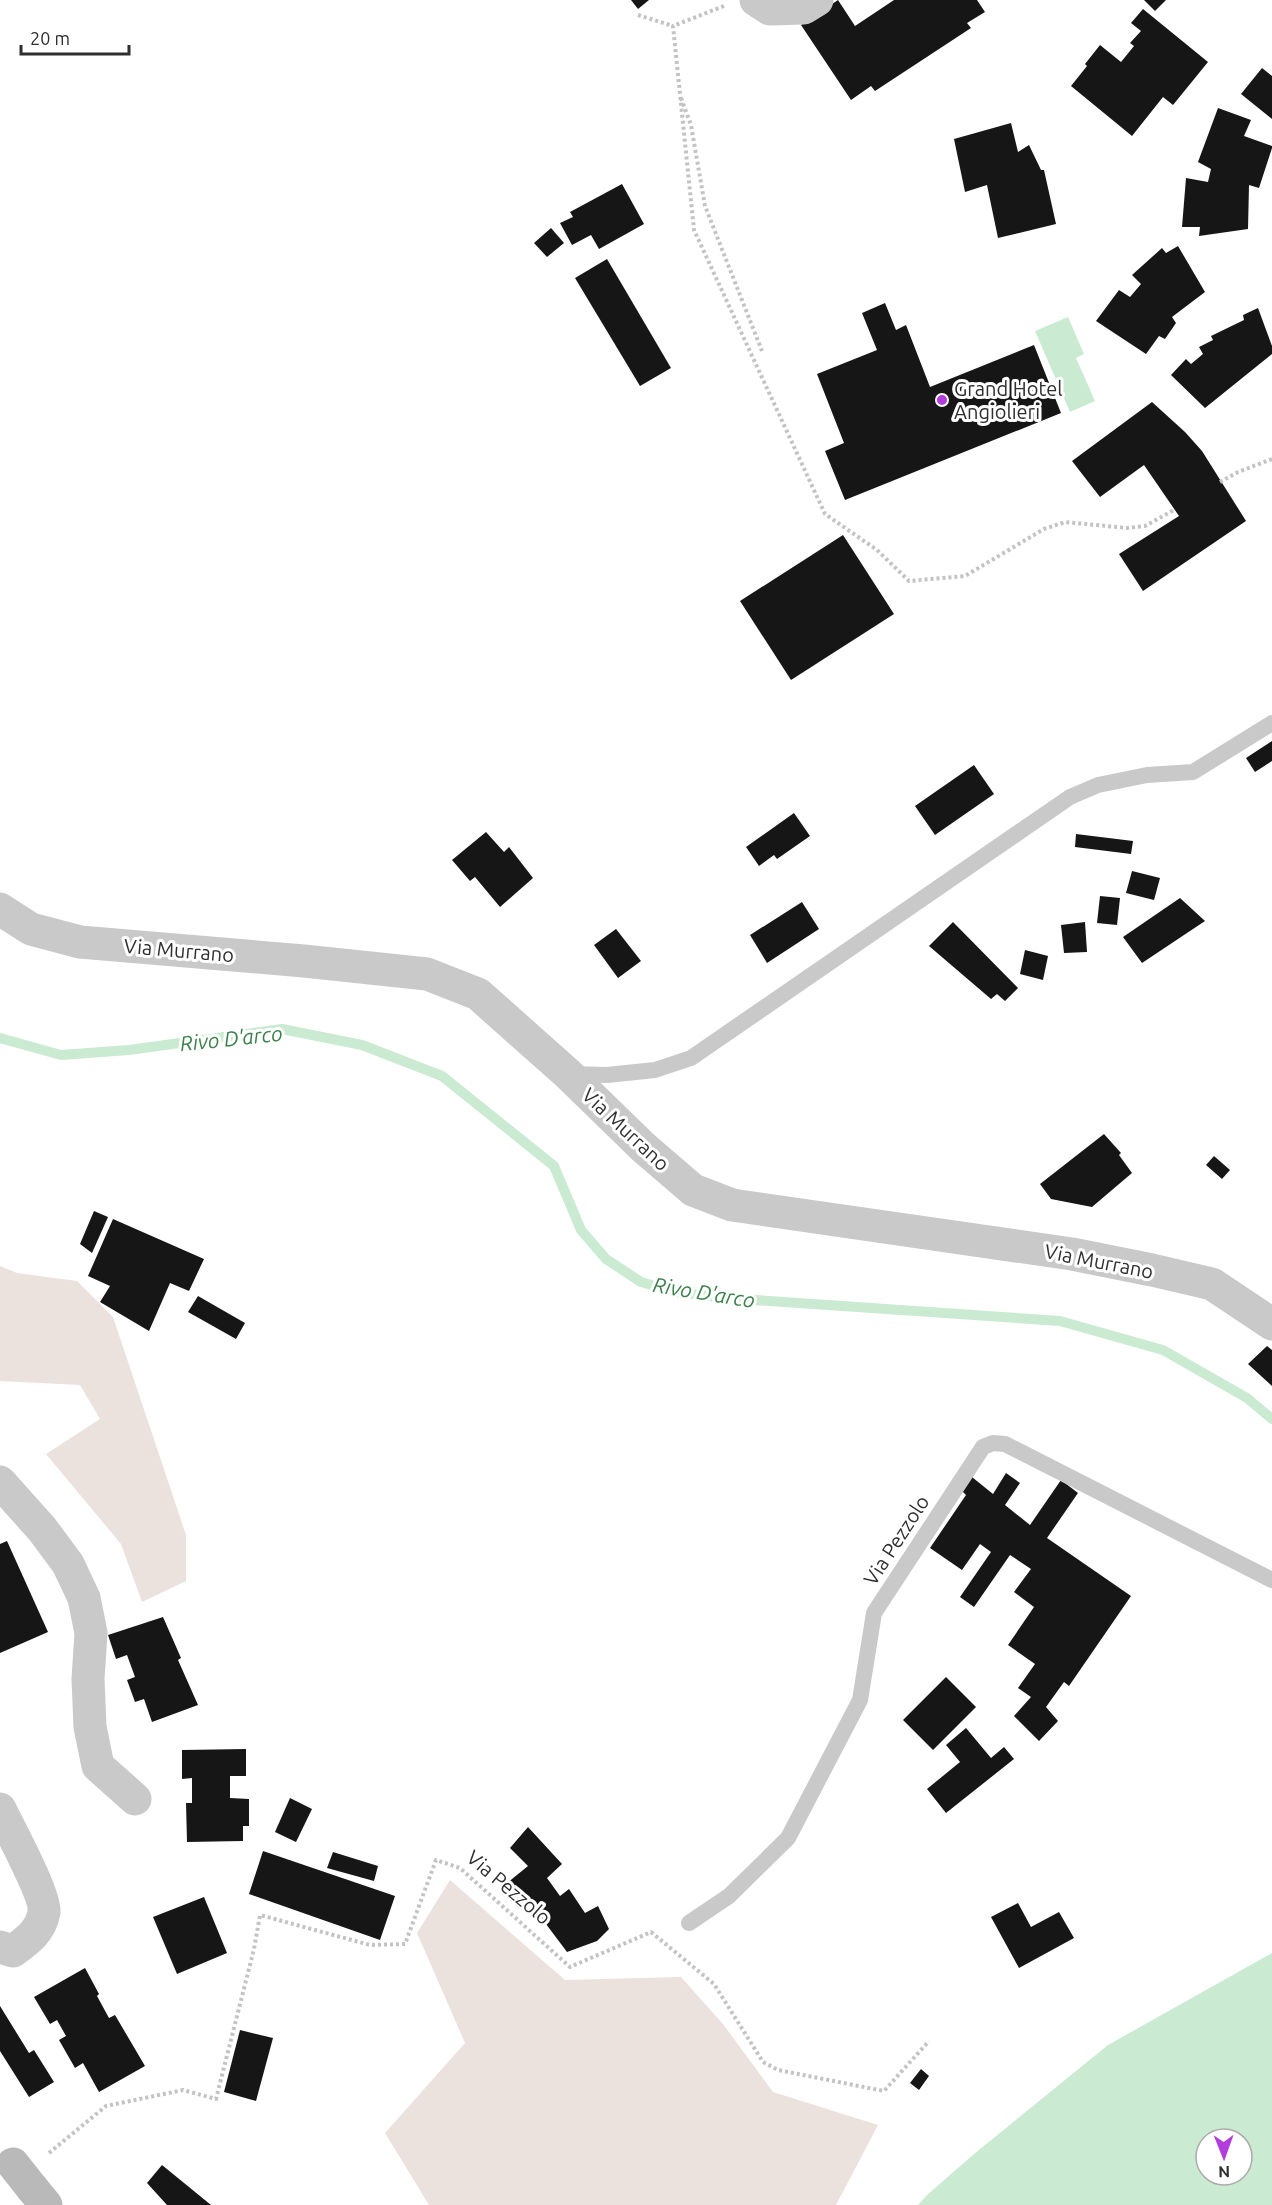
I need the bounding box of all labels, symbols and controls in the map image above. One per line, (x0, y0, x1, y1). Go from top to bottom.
scale bar (21, 18, 129, 56)
text: 20 m (30, 28, 70, 48)
place label: Grand Hotel Angiolieri (954, 377, 1063, 423)
marker: Grand Hotel Angiolieri (935, 393, 949, 407)
street label: Via Murrano (123, 934, 235, 966)
water label: Rivo D'arco (179, 1021, 283, 1055)
street label: Via Murrano (578, 1083, 674, 1175)
street label: Via Murrano (1043, 1239, 1155, 1283)
water label: Rivo D'arco (651, 1272, 757, 1312)
street label: Via Pezzolo (858, 1491, 934, 1589)
street label: Via Pezzolo (462, 1845, 556, 1929)
north arrow (1194, 2127, 1254, 2187)
text: N (1218, 2163, 1230, 2181)

